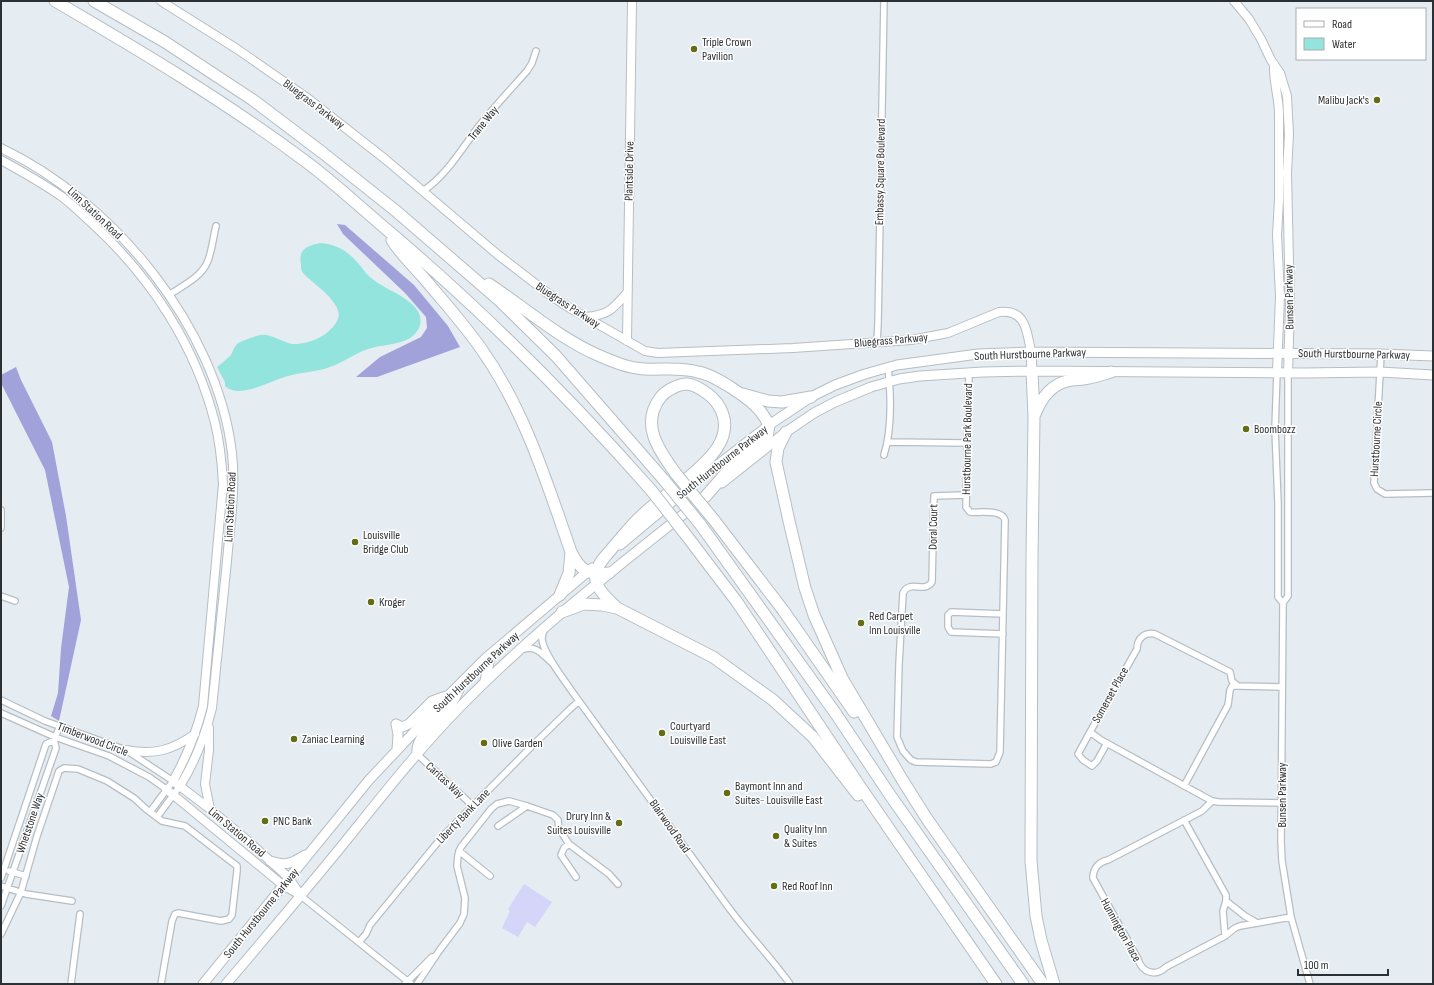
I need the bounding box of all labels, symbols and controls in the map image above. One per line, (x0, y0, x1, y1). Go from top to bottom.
legend (1296, 8, 1426, 60)
text: Road (1332, 17, 1352, 32)
place label: Triple Crown Pavilion (702, 35, 751, 64)
text: Water (1332, 37, 1356, 52)
marker: Triple Crown Pavilion (689, 44, 699, 54)
street label: Bluegrass Parkway (280, 76, 348, 133)
place label: Malibu Jack's (1318, 93, 1369, 108)
marker: Malibu Jack's (1372, 95, 1382, 105)
street label: Trane Way (465, 103, 502, 144)
street label: Embassy Square Boulevard (872, 119, 889, 225)
street label: Plantside Drive (621, 141, 638, 201)
street label: Linn Station Road (64, 184, 125, 243)
street label: Bunsen Parkway (1281, 264, 1298, 330)
street label: Bluegrass Parkway (533, 279, 603, 332)
street label: Bluegrass Parkway (854, 330, 929, 351)
street label: South Hurstbourne Parkway (974, 345, 1087, 364)
street label: South Hurstbourne Parkway (1298, 346, 1410, 363)
street label: Hurstbourne Park Boulevard (959, 383, 976, 495)
street label: Hurstbourne Circle (1367, 401, 1386, 477)
street label: South Hurstbourne Parkway (674, 422, 771, 503)
place label: Boombozz (1254, 422, 1296, 437)
marker: Boombozz (1241, 424, 1251, 434)
street label: Linn Station Road (221, 472, 240, 542)
street label: Doral Court (926, 504, 941, 550)
place label: Louisville Bridge Club (363, 528, 409, 557)
marker: Louisville Bridge Club (350, 537, 360, 547)
place label: Kroger (379, 595, 406, 610)
marker: Kroger (366, 597, 376, 607)
place label: Red Carpet Inn Louisville (869, 609, 921, 638)
marker: Red Carpet Inn Louisville (856, 618, 866, 628)
street label: South Hurstbourne Parkway (430, 629, 523, 716)
street label: Somerset Place (1089, 664, 1132, 726)
street label: Timberwood Circle (55, 719, 131, 760)
place label: Courtyard Louisville East (670, 719, 727, 748)
marker: Courtyard Louisville East (657, 728, 667, 738)
place label: Zaniac Learning (302, 732, 365, 747)
marker: Zaniac Learning (289, 734, 299, 744)
place label: Olive Garden (492, 736, 543, 751)
marker: Olive Garden (479, 738, 489, 748)
street label: Caritas Way (422, 759, 467, 802)
street label: Bunsen Parkway (1275, 762, 1290, 828)
place label: Baymont Inn and Suites- Louisville East (735, 779, 823, 808)
street label: Liberty Bank Lane (433, 786, 494, 847)
marker: Baymont Inn and Suites- Louisville East (722, 788, 732, 798)
street label: Whetstone Way (13, 791, 48, 855)
street label: Blairwood Road (646, 797, 693, 856)
street label: Linn Station Road (205, 804, 268, 861)
place label: Drury Inn & Suites Louisville (547, 809, 611, 838)
place label: PNC Bank (273, 814, 312, 829)
marker: PNC Bank (260, 816, 270, 826)
marker: Drury Inn & Suites Louisville (614, 818, 624, 828)
place label: Quality Inn & Suites (784, 822, 827, 851)
marker: Quality Inn & Suites (771, 831, 781, 841)
street label: South Hurstbourne Parkway (220, 865, 303, 961)
place label: Red Roof Inn (782, 879, 833, 894)
marker: Red Roof Inn (769, 881, 779, 891)
street label: Hunnington Place (1097, 896, 1144, 965)
scale bar (1298, 951, 1388, 977)
text: 100 m (1304, 958, 1329, 973)

